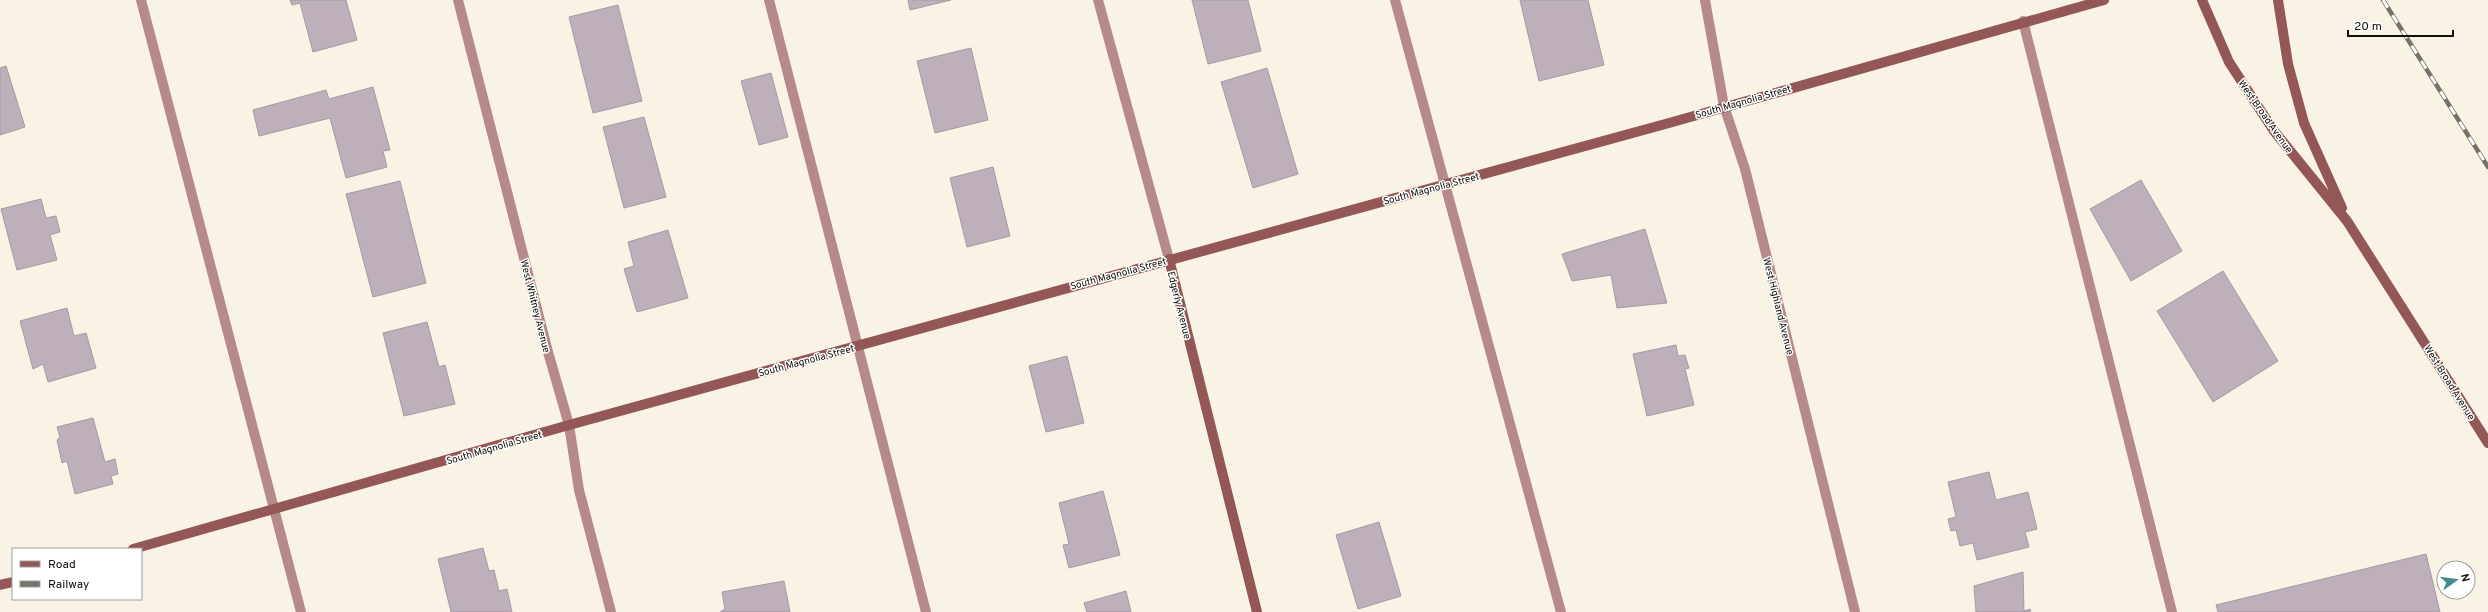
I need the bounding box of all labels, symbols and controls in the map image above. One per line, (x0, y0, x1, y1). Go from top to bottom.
scale bar (2348, 12, 2453, 38)
text: 20 m (2354, 19, 2382, 35)
street label: West Broad Avenue (2235, 78, 2295, 156)
street label: South Magnolia Street (1694, 82, 1793, 122)
street label: South Magnolia Street (1382, 170, 1481, 209)
street label: South Magnolia Street (1069, 255, 1168, 294)
street label: West Highland Avenue (1759, 256, 1796, 356)
street label: West Whitney Avenue (517, 258, 552, 354)
street label: Edgerly Avenue (1164, 270, 1193, 341)
street label: South Magnolia Street (757, 342, 856, 381)
street label: West Broad Avenue (2420, 343, 2477, 423)
street label: South Magnolia Street (445, 428, 544, 468)
legend (12, 548, 142, 600)
text: Road (48, 557, 76, 573)
north arrow (2436, 560, 2476, 600)
text: N (2457, 572, 2472, 583)
text: Railway (48, 577, 89, 593)

